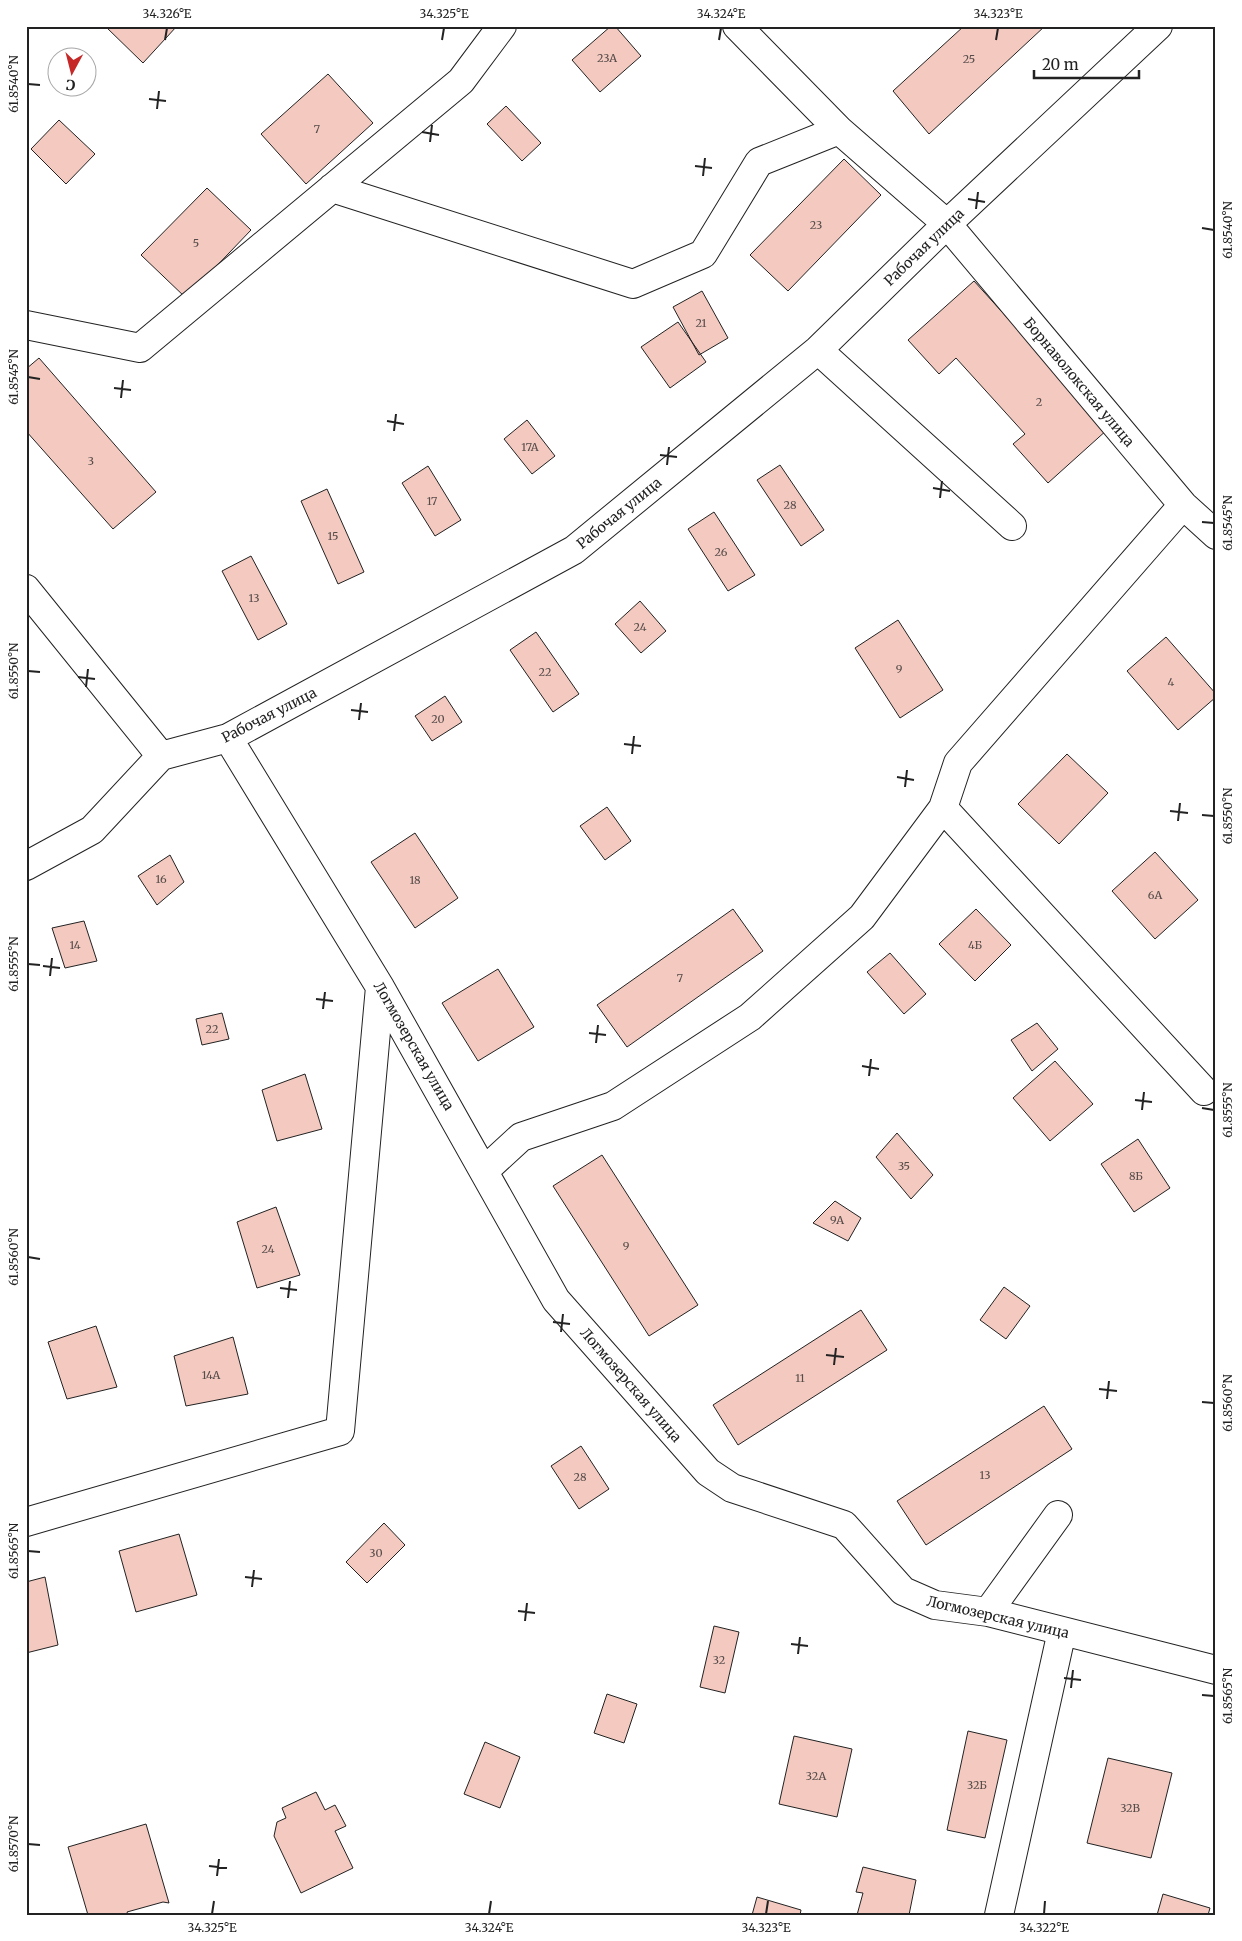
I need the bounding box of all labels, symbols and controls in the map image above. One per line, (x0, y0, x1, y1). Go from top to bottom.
text: 34.326°E (143, 6, 192, 21)
text: 34.325°E (419, 6, 469, 21)
text: 34.324°E (697, 6, 746, 21)
text: 34.323°E (973, 6, 1023, 21)
north arrow (48, 48, 98, 98)
scale bar (1034, 48, 1140, 80)
house number: 23А (597, 51, 617, 65)
house number: 25 (963, 52, 975, 66)
text: 61.8540°N (6, 55, 21, 113)
text: 20 m (1042, 55, 1079, 74)
text: С (65, 75, 76, 94)
house number: 7 (314, 122, 320, 136)
text: 61.8540°N (1220, 201, 1235, 259)
street label: Рабочая улица (880, 204, 968, 290)
house number: 23 (810, 218, 822, 232)
house number: 5 (193, 236, 199, 250)
street label: Борнаволокская улица (1020, 314, 1139, 451)
house number: 21 (695, 316, 707, 330)
text: 61.8545°N (6, 348, 21, 405)
house number: 2 (1036, 395, 1042, 409)
house number: 17А (521, 440, 539, 454)
house number: 3 (88, 454, 94, 468)
street label: Рабочая улица (573, 473, 665, 553)
house number: 17 (427, 494, 437, 508)
text: 61.8545°N (1220, 494, 1235, 551)
house number: 28 (784, 498, 797, 512)
house number: 15 (327, 529, 339, 543)
house number: 26 (715, 545, 728, 559)
house number: 13 (249, 591, 259, 605)
house number: 24 (634, 620, 647, 634)
text: 61.8550°N (6, 642, 21, 699)
house number: 9 (896, 662, 903, 676)
house number: 22 (539, 665, 551, 679)
house number: 4 (1168, 675, 1175, 689)
street label: Рабочая улица (219, 683, 320, 747)
house number: 20 (431, 712, 445, 726)
text: 61.8550°N (1220, 787, 1235, 844)
house number: 16 (155, 872, 167, 886)
house number: 18 (409, 873, 421, 887)
house number: 6А (1148, 888, 1162, 902)
text: 61.8555°N (6, 936, 21, 992)
house number: 14 (69, 938, 81, 952)
house number: 4Б (968, 938, 982, 952)
house number: 7 (677, 971, 683, 985)
street label: Логмозерская улица (370, 978, 458, 1114)
house number: 22 (206, 1022, 218, 1036)
text: 61.8555°N (1220, 1082, 1235, 1138)
house number: 35 (898, 1159, 910, 1173)
house number: 8Б (1129, 1169, 1143, 1183)
house number: 9А (830, 1213, 844, 1227)
text: 61.8560°N (6, 1228, 21, 1286)
house number: 9 (623, 1239, 630, 1253)
house number: 24 (262, 1242, 275, 1256)
street label: Логмозерская улица (576, 1324, 686, 1446)
house number: 14А (202, 1368, 221, 1382)
house number: 11 (795, 1371, 805, 1385)
text: 61.8560°N (1220, 1374, 1235, 1432)
house number: 13 (980, 1468, 990, 1482)
house number: 28 (574, 1470, 587, 1484)
text: 61.8565°N (6, 1522, 21, 1579)
house number: 30 (369, 1546, 383, 1560)
street label: Логмозерская улица (925, 1592, 1071, 1642)
house number: 32 (713, 1653, 725, 1667)
text: 61.8565°N (1220, 1667, 1235, 1724)
house number: 32А (806, 1769, 826, 1783)
house number: 32Б (967, 1778, 987, 1792)
house number: 32В (1120, 1801, 1140, 1815)
text: 61.8570°N (6, 1815, 21, 1872)
text: 34.325°E (187, 1920, 237, 1935)
text: 34.324°E (465, 1920, 514, 1935)
text: 34.323°E (741, 1920, 791, 1935)
text: 34.322°E (1019, 1920, 1069, 1935)

